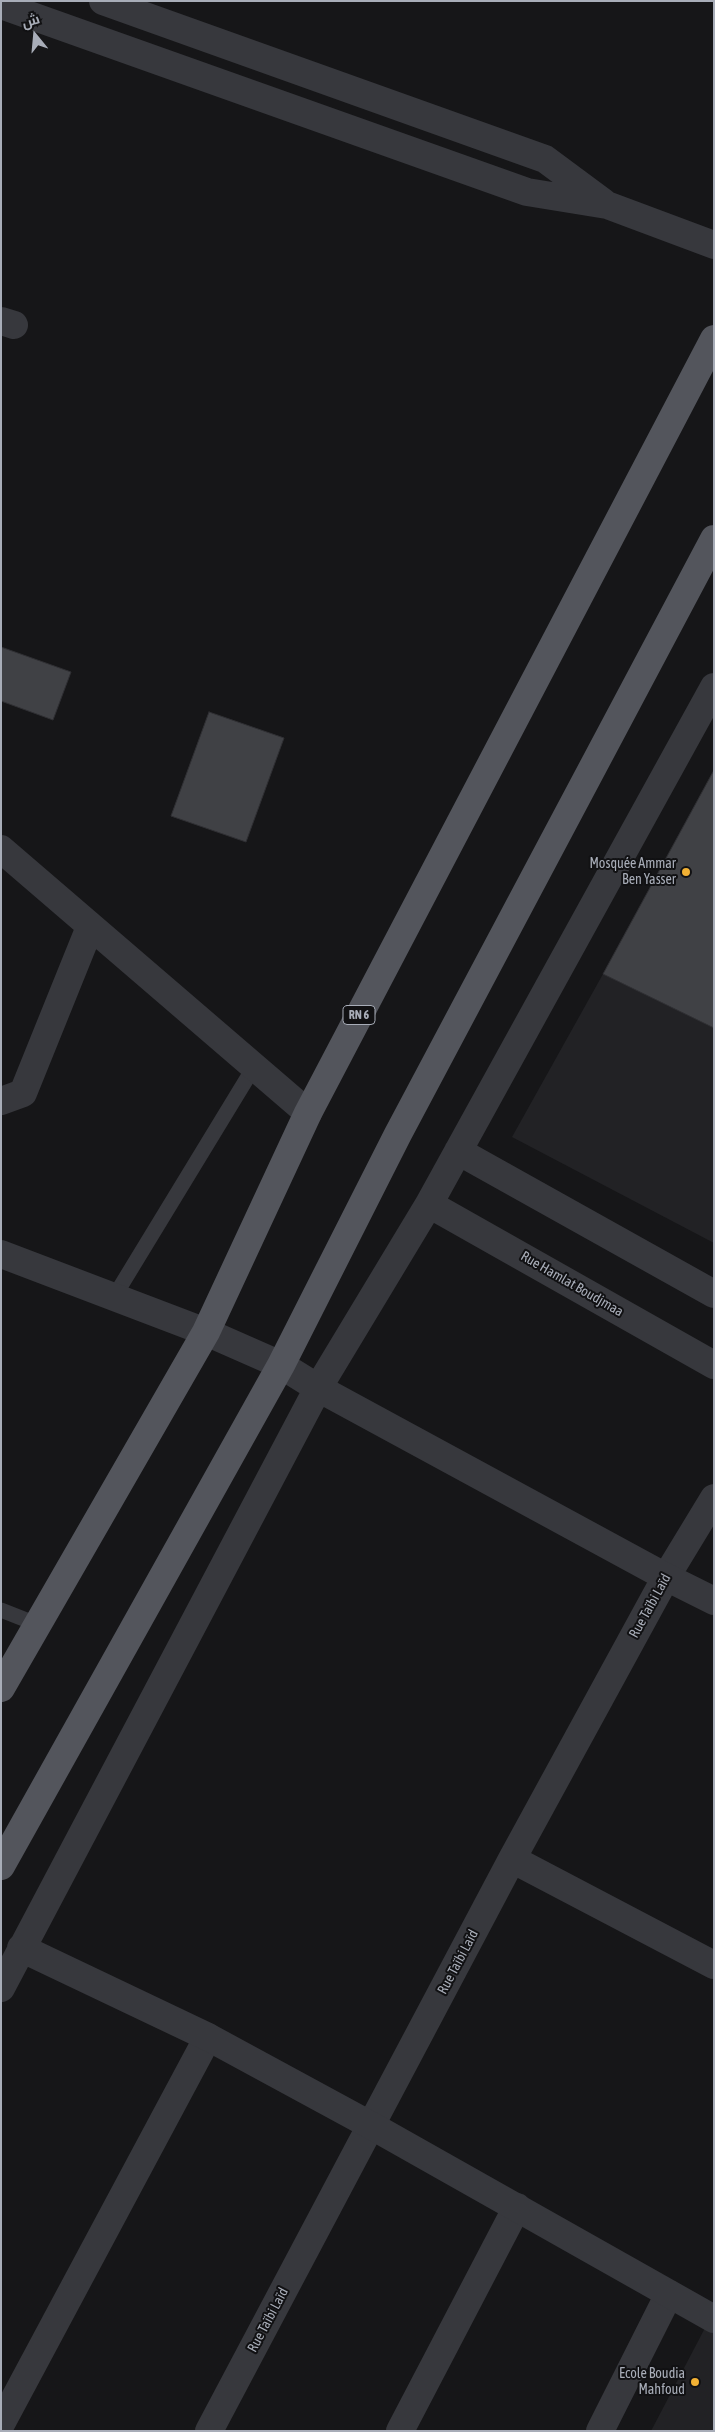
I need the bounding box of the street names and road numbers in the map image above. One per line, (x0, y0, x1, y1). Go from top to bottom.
road number: RN 6 (343, 1006, 375, 1024)
street label: Rue Hamlat Boudjmaa (518, 1248, 626, 1320)
street label: Rue Taïbi Laïd (626, 1571, 674, 1641)
street label: Rue Taïbi Laïd (434, 1927, 482, 1997)
street label: Rue Taïbi Laïd (244, 2285, 292, 2355)

